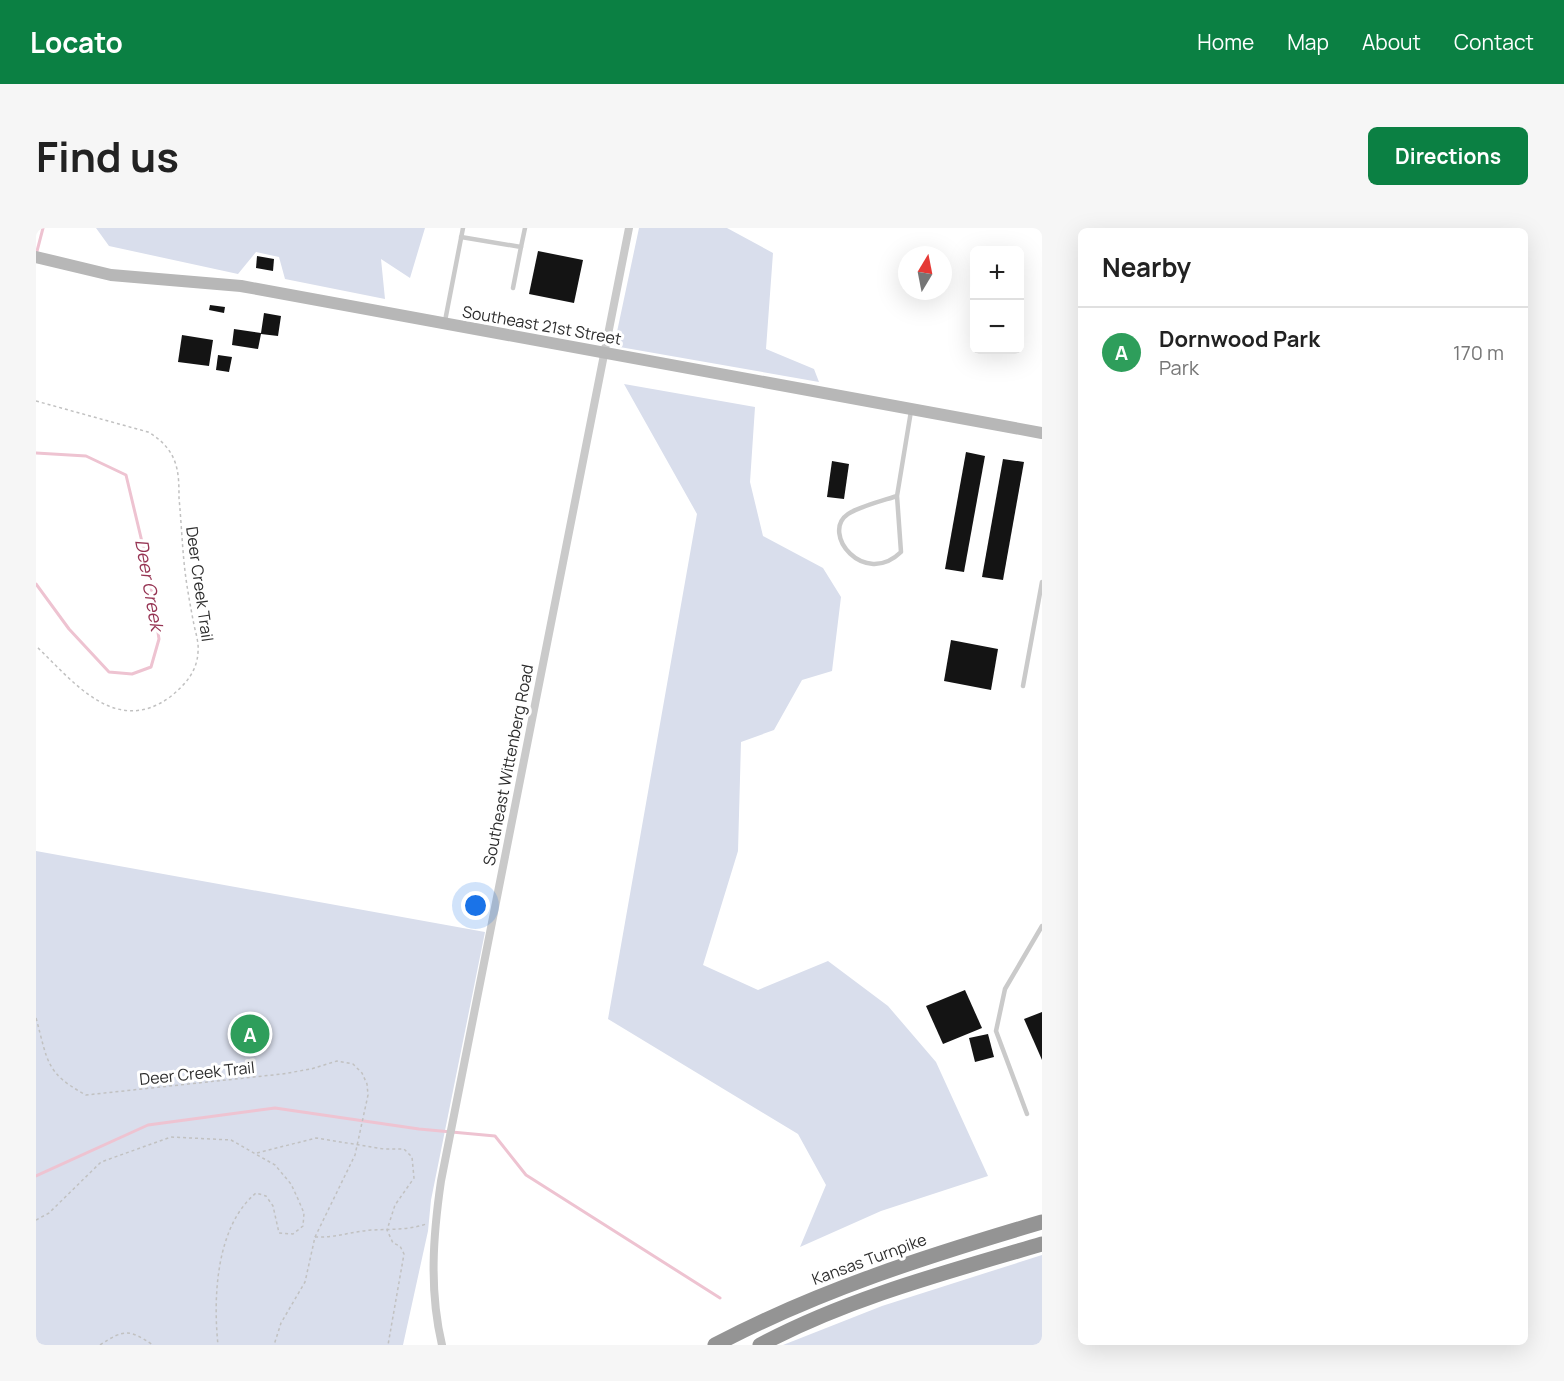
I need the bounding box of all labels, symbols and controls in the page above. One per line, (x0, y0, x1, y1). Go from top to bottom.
text: Locato (30, 23, 123, 61)
text: Home (1197, 28, 1254, 56)
text: Map (1287, 28, 1329, 56)
text: About (1362, 28, 1421, 56)
text: Contact (1454, 28, 1534, 56)
text: Find us (36, 127, 179, 185)
button: Directions (1368, 127, 1528, 185)
north arrow (898, 246, 952, 300)
map controls (970, 246, 1024, 354)
button: + (970, 246, 1024, 300)
text: Nearby (1102, 249, 1191, 285)
street label: Southeast 21st Street (461, 300, 623, 350)
button: − (970, 300, 1024, 354)
text: Dornwood Park (1159, 324, 1320, 354)
text: A (1115, 339, 1128, 366)
text: 170 m (1453, 339, 1504, 366)
text: Park (1159, 354, 1199, 381)
street label: Deer Creek Trail (181, 525, 219, 643)
water label: Deer Creek (130, 537, 170, 635)
street label: Southeast Wittenberg Road (478, 662, 538, 868)
your location (461, 891, 490, 920)
pin: A (230, 1012, 270, 1056)
street label: Deer Creek Trail (138, 1056, 256, 1090)
street label: Kansas Turnpike (809, 1228, 929, 1290)

